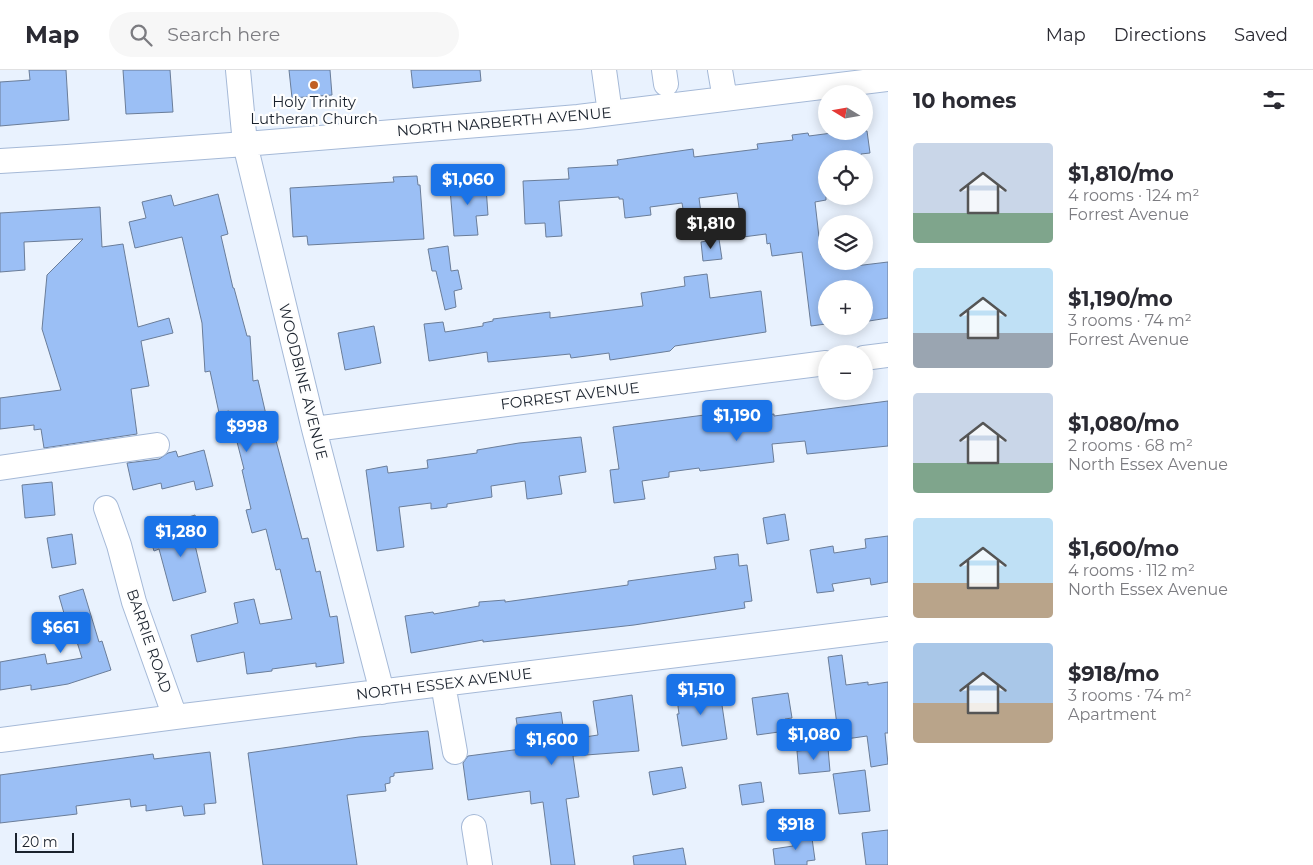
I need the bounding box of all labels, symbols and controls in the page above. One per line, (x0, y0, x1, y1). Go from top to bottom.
search box (109, 12, 459, 57)
text: Map (25, 20, 79, 49)
icon: search (127, 21, 155, 49)
text: Search here (167, 23, 280, 46)
text: Map (1046, 24, 1086, 46)
text: Directions (1114, 24, 1206, 46)
text: Saved (1234, 24, 1288, 46)
marker: Holy Trinity Lutheran Church (308, 79, 320, 91)
north arrow (818, 85, 872, 140)
map controls (818, 85, 873, 400)
icon: filters (1260, 86, 1288, 114)
text: 10 homes (913, 88, 1016, 113)
place label: Holy Trinity Lutheran Church (250, 92, 378, 128)
street label: NORTH NARBERTH AVENUE (396, 103, 612, 140)
button: locate (818, 150, 873, 205)
text: $1,810/mo (1068, 161, 1174, 186)
icon: home (953, 163, 1013, 223)
pin: $1,060 (427, 164, 509, 206)
text: $1,060 (442, 170, 494, 189)
text: 4 rooms · 124 m² (1068, 186, 1199, 205)
text: Forrest Avenue (1068, 205, 1189, 224)
pin: $1,810 (670, 208, 752, 250)
text: $1,810 (687, 214, 735, 233)
button: layers (818, 215, 873, 270)
button: + (818, 280, 873, 335)
text: $1,190/mo (1068, 286, 1173, 311)
icon: home (953, 288, 1013, 348)
street label: WOODBINE AVENUE (275, 302, 332, 462)
text: 3 rooms · 74 m² (1068, 311, 1192, 330)
text: Forrest Avenue (1068, 330, 1189, 349)
button: − (818, 345, 873, 400)
street label: FORREST AVENUE (499, 378, 641, 413)
pin: $1,190 (696, 400, 778, 442)
text: $1,190 (713, 406, 761, 425)
pin: $998 (217, 410, 277, 453)
text: $1,080/mo (1068, 411, 1179, 436)
icon: home (953, 413, 1013, 473)
text: $998 (227, 417, 268, 436)
text: 2 rooms · 68 m² (1068, 436, 1193, 455)
text: North Essex Avenue (1068, 455, 1228, 474)
pin: $1,280 (140, 516, 222, 558)
text: $1,280 (155, 522, 207, 541)
text: $1,600/mo (1068, 536, 1179, 561)
icon: home (953, 538, 1013, 598)
text: 4 rooms · 112 m² (1068, 561, 1195, 580)
text: North Essex Avenue (1068, 580, 1228, 599)
street label: BARRIE ROAD (123, 586, 176, 695)
pin: $661 (31, 612, 91, 654)
text: $661 (43, 618, 79, 637)
text: $918/mo (1068, 661, 1159, 686)
street label: NORTH ESSEX AVENUE (355, 663, 533, 704)
icon: home (953, 663, 1013, 723)
pin: $1,510 (660, 674, 742, 716)
text: $1,510 (677, 680, 725, 699)
text: 3 rooms · 74 m² (1068, 686, 1192, 705)
text: Apartment (1068, 705, 1157, 724)
pin: $1,080 (773, 718, 855, 761)
pin: $1,600 (511, 724, 593, 766)
text: $1,080 (788, 725, 840, 744)
text: $1,600 (526, 730, 578, 749)
pin: $918 (766, 808, 826, 851)
text: $918 (777, 815, 815, 834)
scale bar (15, 830, 74, 853)
text: 20 m (22, 833, 58, 851)

